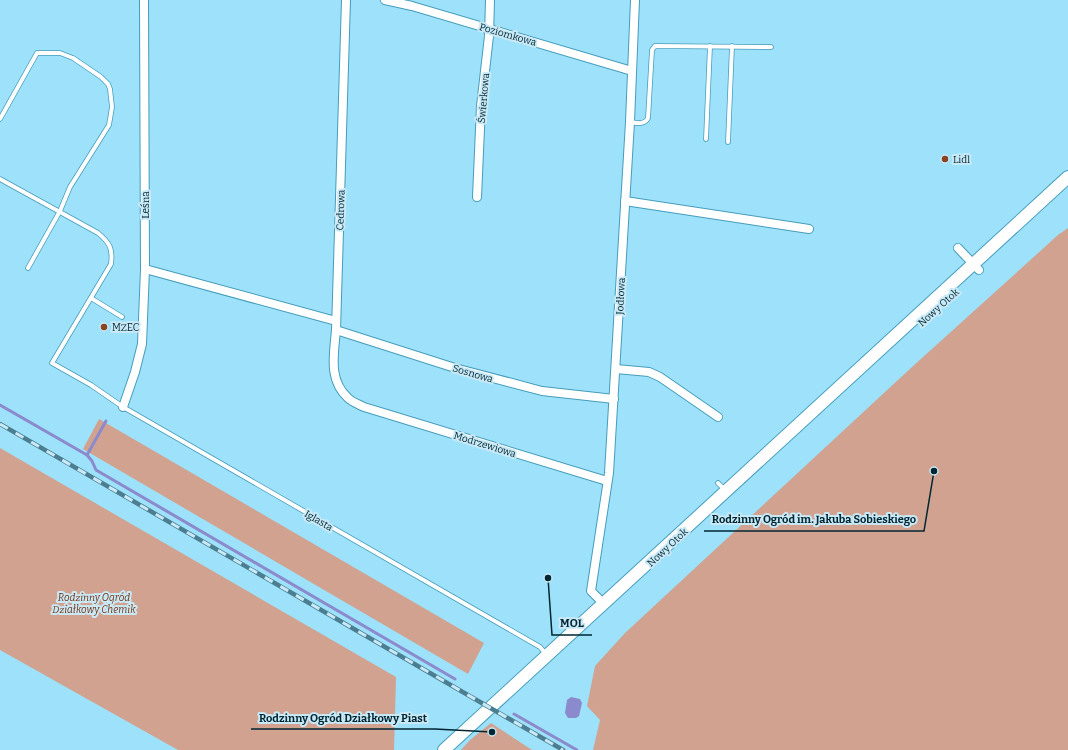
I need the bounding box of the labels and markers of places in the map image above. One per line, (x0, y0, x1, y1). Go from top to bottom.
marker: Lidl (940, 154, 950, 164)
place label: Lidl (953, 154, 970, 166)
marker: MZEC (99, 322, 109, 332)
place label: MZEC (112, 322, 139, 334)
callout: Rodzinny Ogród im. Jakuba Sobieskiego (704, 508, 924, 531)
callout: MOL (552, 612, 592, 635)
callout: Rodzinny Ogród Działkowy Piast (251, 706, 435, 729)

